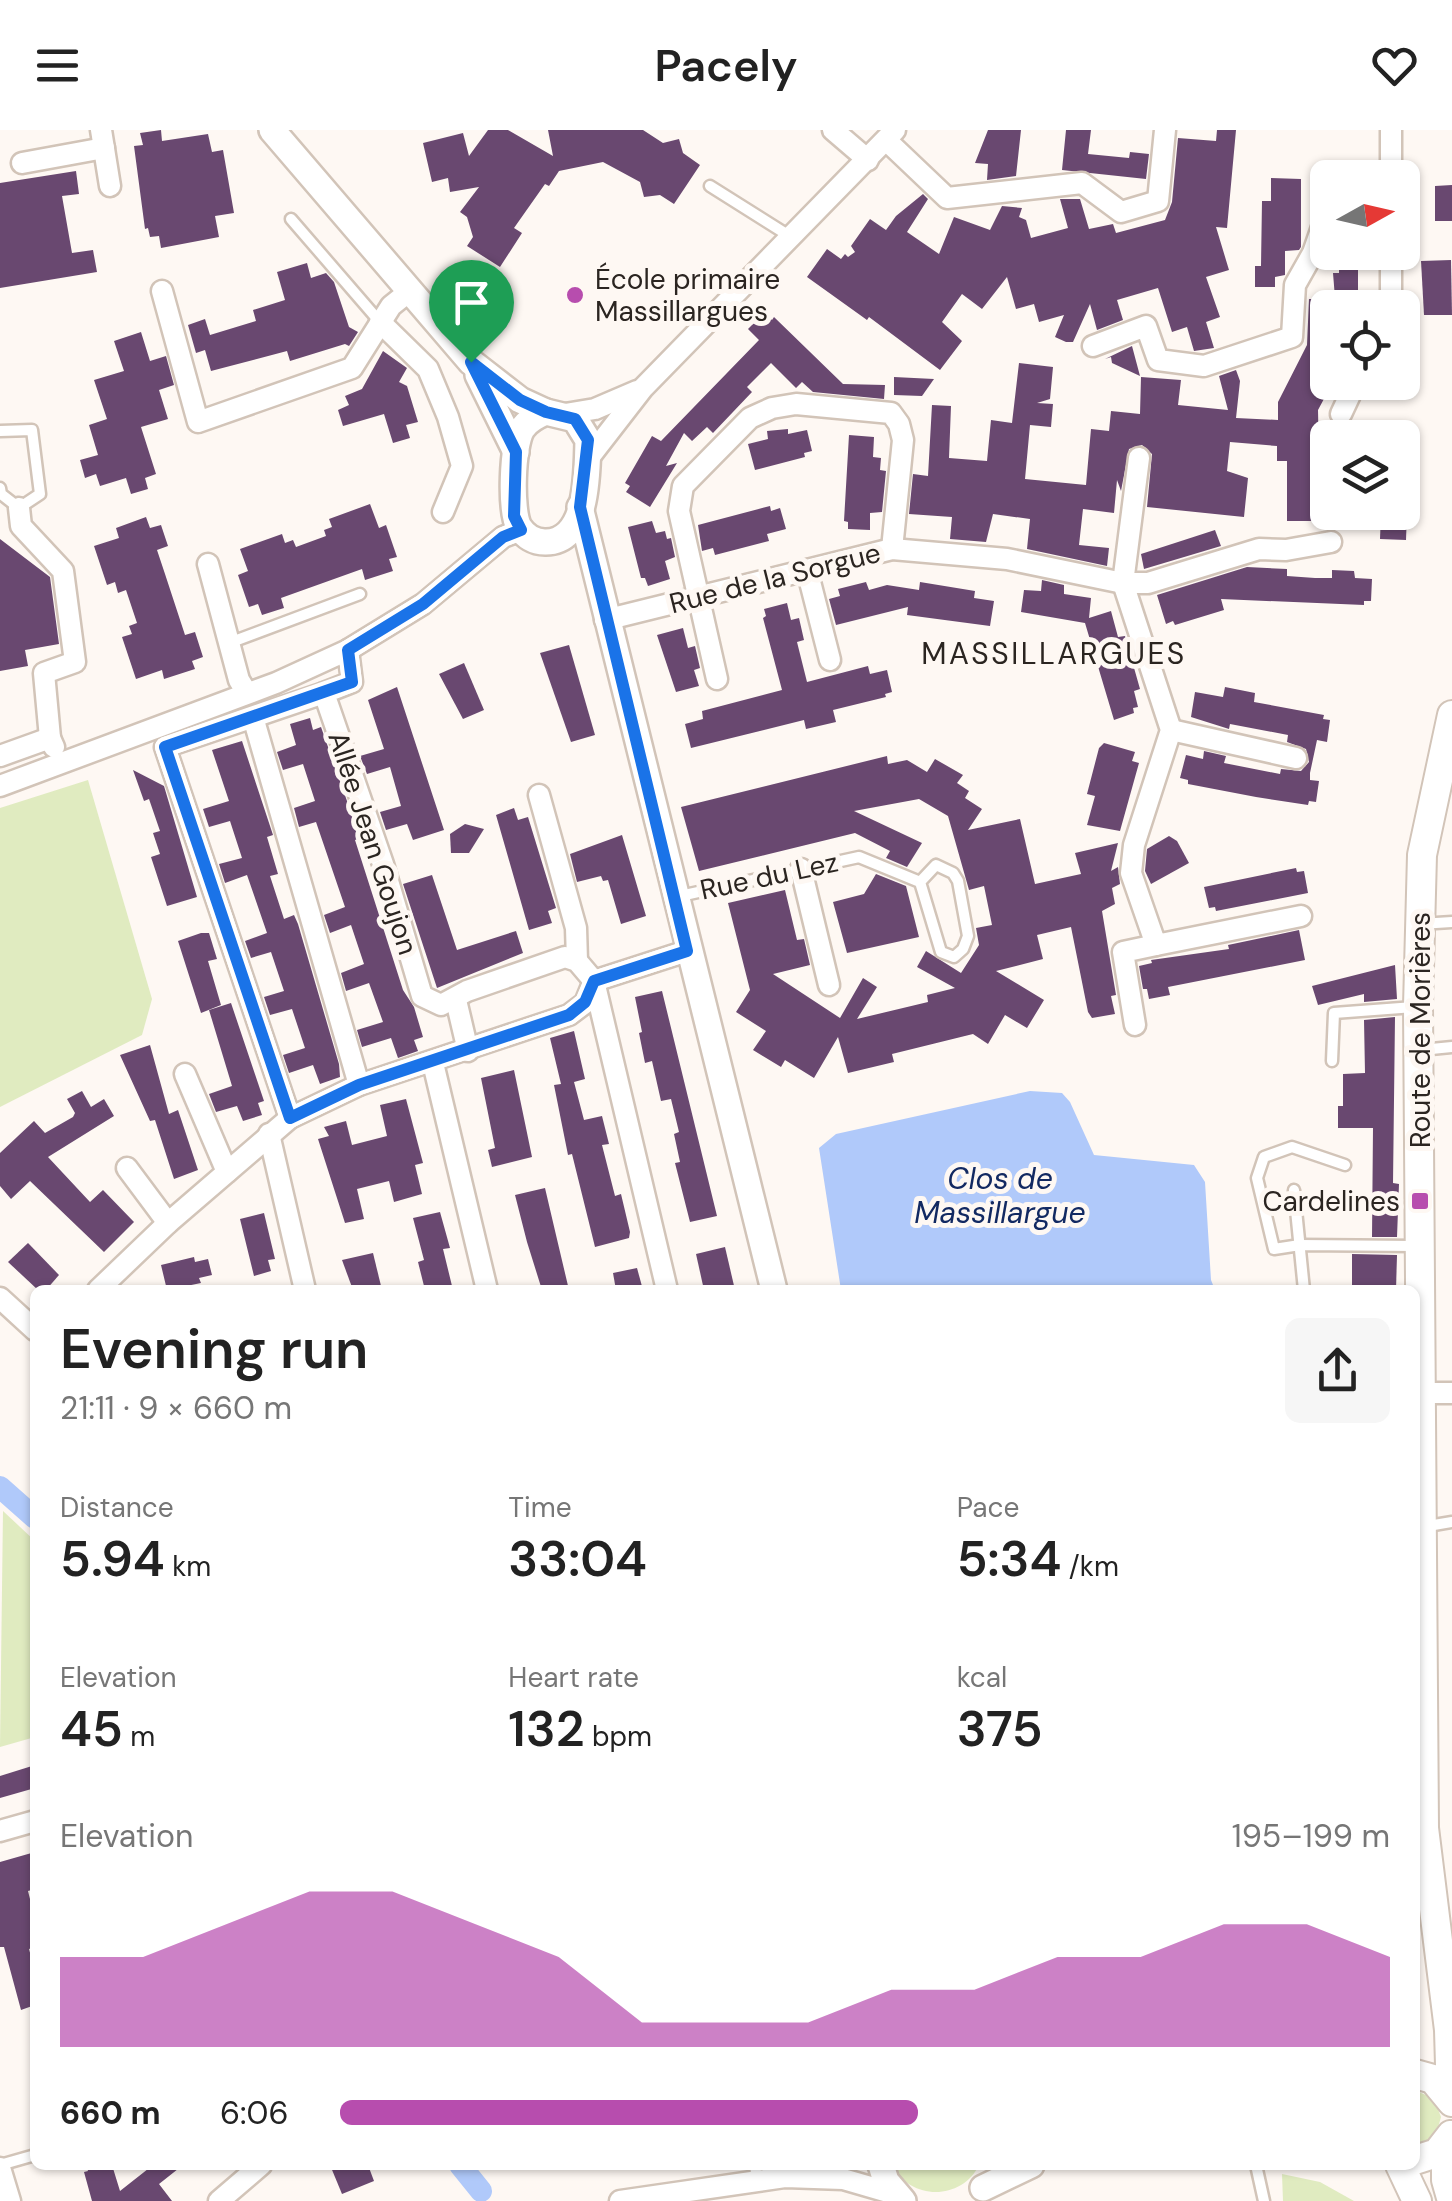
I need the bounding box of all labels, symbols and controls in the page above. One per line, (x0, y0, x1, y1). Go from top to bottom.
text: Pacely (654, 36, 798, 95)
icon: menu (30, 38, 85, 93)
icon: heart (1367, 38, 1422, 93)
north arrow (1310, 160, 1420, 270)
map controls (1310, 160, 1420, 530)
pin (429, 260, 514, 363)
place label: École primaire Massillargues (595, 261, 780, 330)
icon: arrive (444, 275, 499, 330)
marker: École primaire Massillargues (564, 284, 586, 306)
button: locate (1310, 290, 1420, 400)
button: layers (1310, 420, 1420, 530)
street label: Rue de la Sorgue (666, 534, 884, 622)
district label: MASSILLARGUES (921, 634, 1187, 673)
street label: Allée Jean Goujon (320, 727, 426, 959)
street label: Rue du Lez (697, 843, 841, 909)
street label: Route de Morières (1402, 912, 1439, 1148)
water label: Clos de Massillargue (914, 1159, 1086, 1232)
place label: Cardelines (1262, 1183, 1400, 1220)
marker: Cardelines (1409, 1190, 1431, 1212)
text: Evening run (60, 1313, 368, 1385)
button: share (1285, 1318, 1390, 1423)
text: 21:11 · 9 × 660 m (60, 1387, 292, 1429)
text: Distance (60, 1489, 174, 1526)
text: Time (508, 1489, 572, 1526)
text: Pace (957, 1489, 1019, 1526)
text: 5.94 (60, 1526, 165, 1592)
text: 33:04 (508, 1526, 647, 1592)
text: 5:34 (957, 1526, 1061, 1592)
text: km (165, 1548, 211, 1585)
text: /km (1061, 1548, 1119, 1585)
text: Elevation (60, 1659, 177, 1696)
text: Heart rate (508, 1659, 639, 1696)
text: kcal (957, 1659, 1007, 1696)
text: 45 (60, 1696, 123, 1762)
text: 132 (508, 1696, 585, 1762)
text: 375 (957, 1696, 1043, 1762)
text: m (123, 1718, 155, 1755)
text: bpm (585, 1718, 652, 1755)
text: Elevation (60, 1815, 193, 1857)
text: 195–199 m (1232, 1815, 1390, 1857)
text: 660 m (60, 2092, 161, 2134)
text: 6:06 (220, 2092, 289, 2134)

